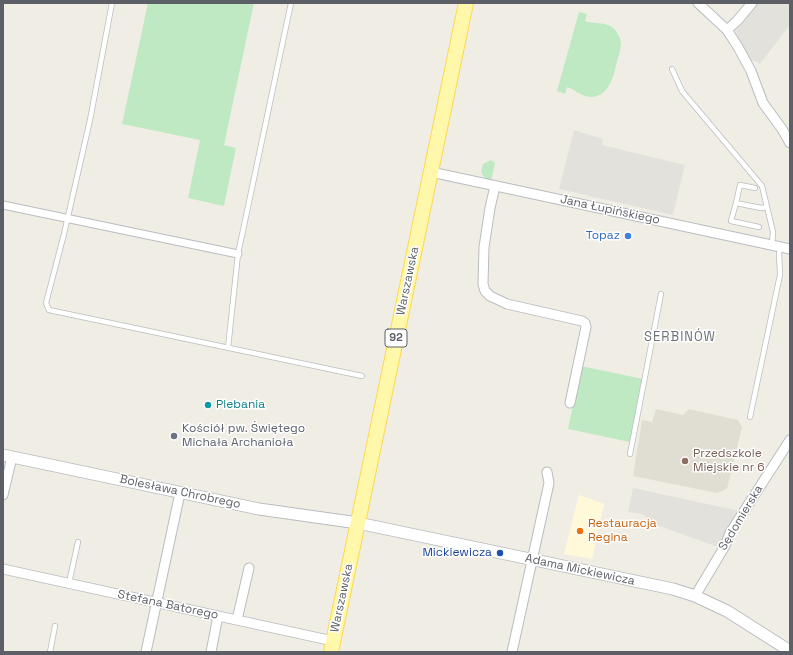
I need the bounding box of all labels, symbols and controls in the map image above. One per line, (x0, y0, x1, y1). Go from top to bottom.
street label: Jana Łupińskiego (559, 192, 661, 228)
place label: Topaz (586, 229, 620, 243)
marker: Topaz (623, 231, 633, 241)
street label: Warszawska (394, 245, 422, 317)
road number: 92 (385, 329, 407, 347)
district label: SERBINÓW (644, 329, 716, 345)
place label: Plebania (216, 398, 265, 412)
marker: Plebania (203, 400, 213, 410)
place label: Kościół pw. Świętego Michała Archanioła (182, 422, 305, 450)
marker: Kościół pw. Świętego Michała Archanioła (169, 431, 179, 441)
place label: Przedszkole Miejskie nr 6 (693, 447, 765, 475)
marker: Przedszkole Miejskie nr 6 (680, 456, 690, 466)
street label: Bolesława Chrobrego (118, 472, 242, 512)
street label: Sędomierska (716, 483, 766, 553)
place label: Restauracja Regina (588, 517, 657, 545)
marker: Restauracja Regina (575, 526, 585, 536)
place label: Mickiewicza (422, 546, 492, 560)
marker: Mickiewicza (495, 548, 505, 558)
street label: Adama Mickiewicza (524, 551, 636, 589)
street label: Warszawska (328, 562, 356, 634)
street label: Stefana Batorego (116, 587, 220, 623)

